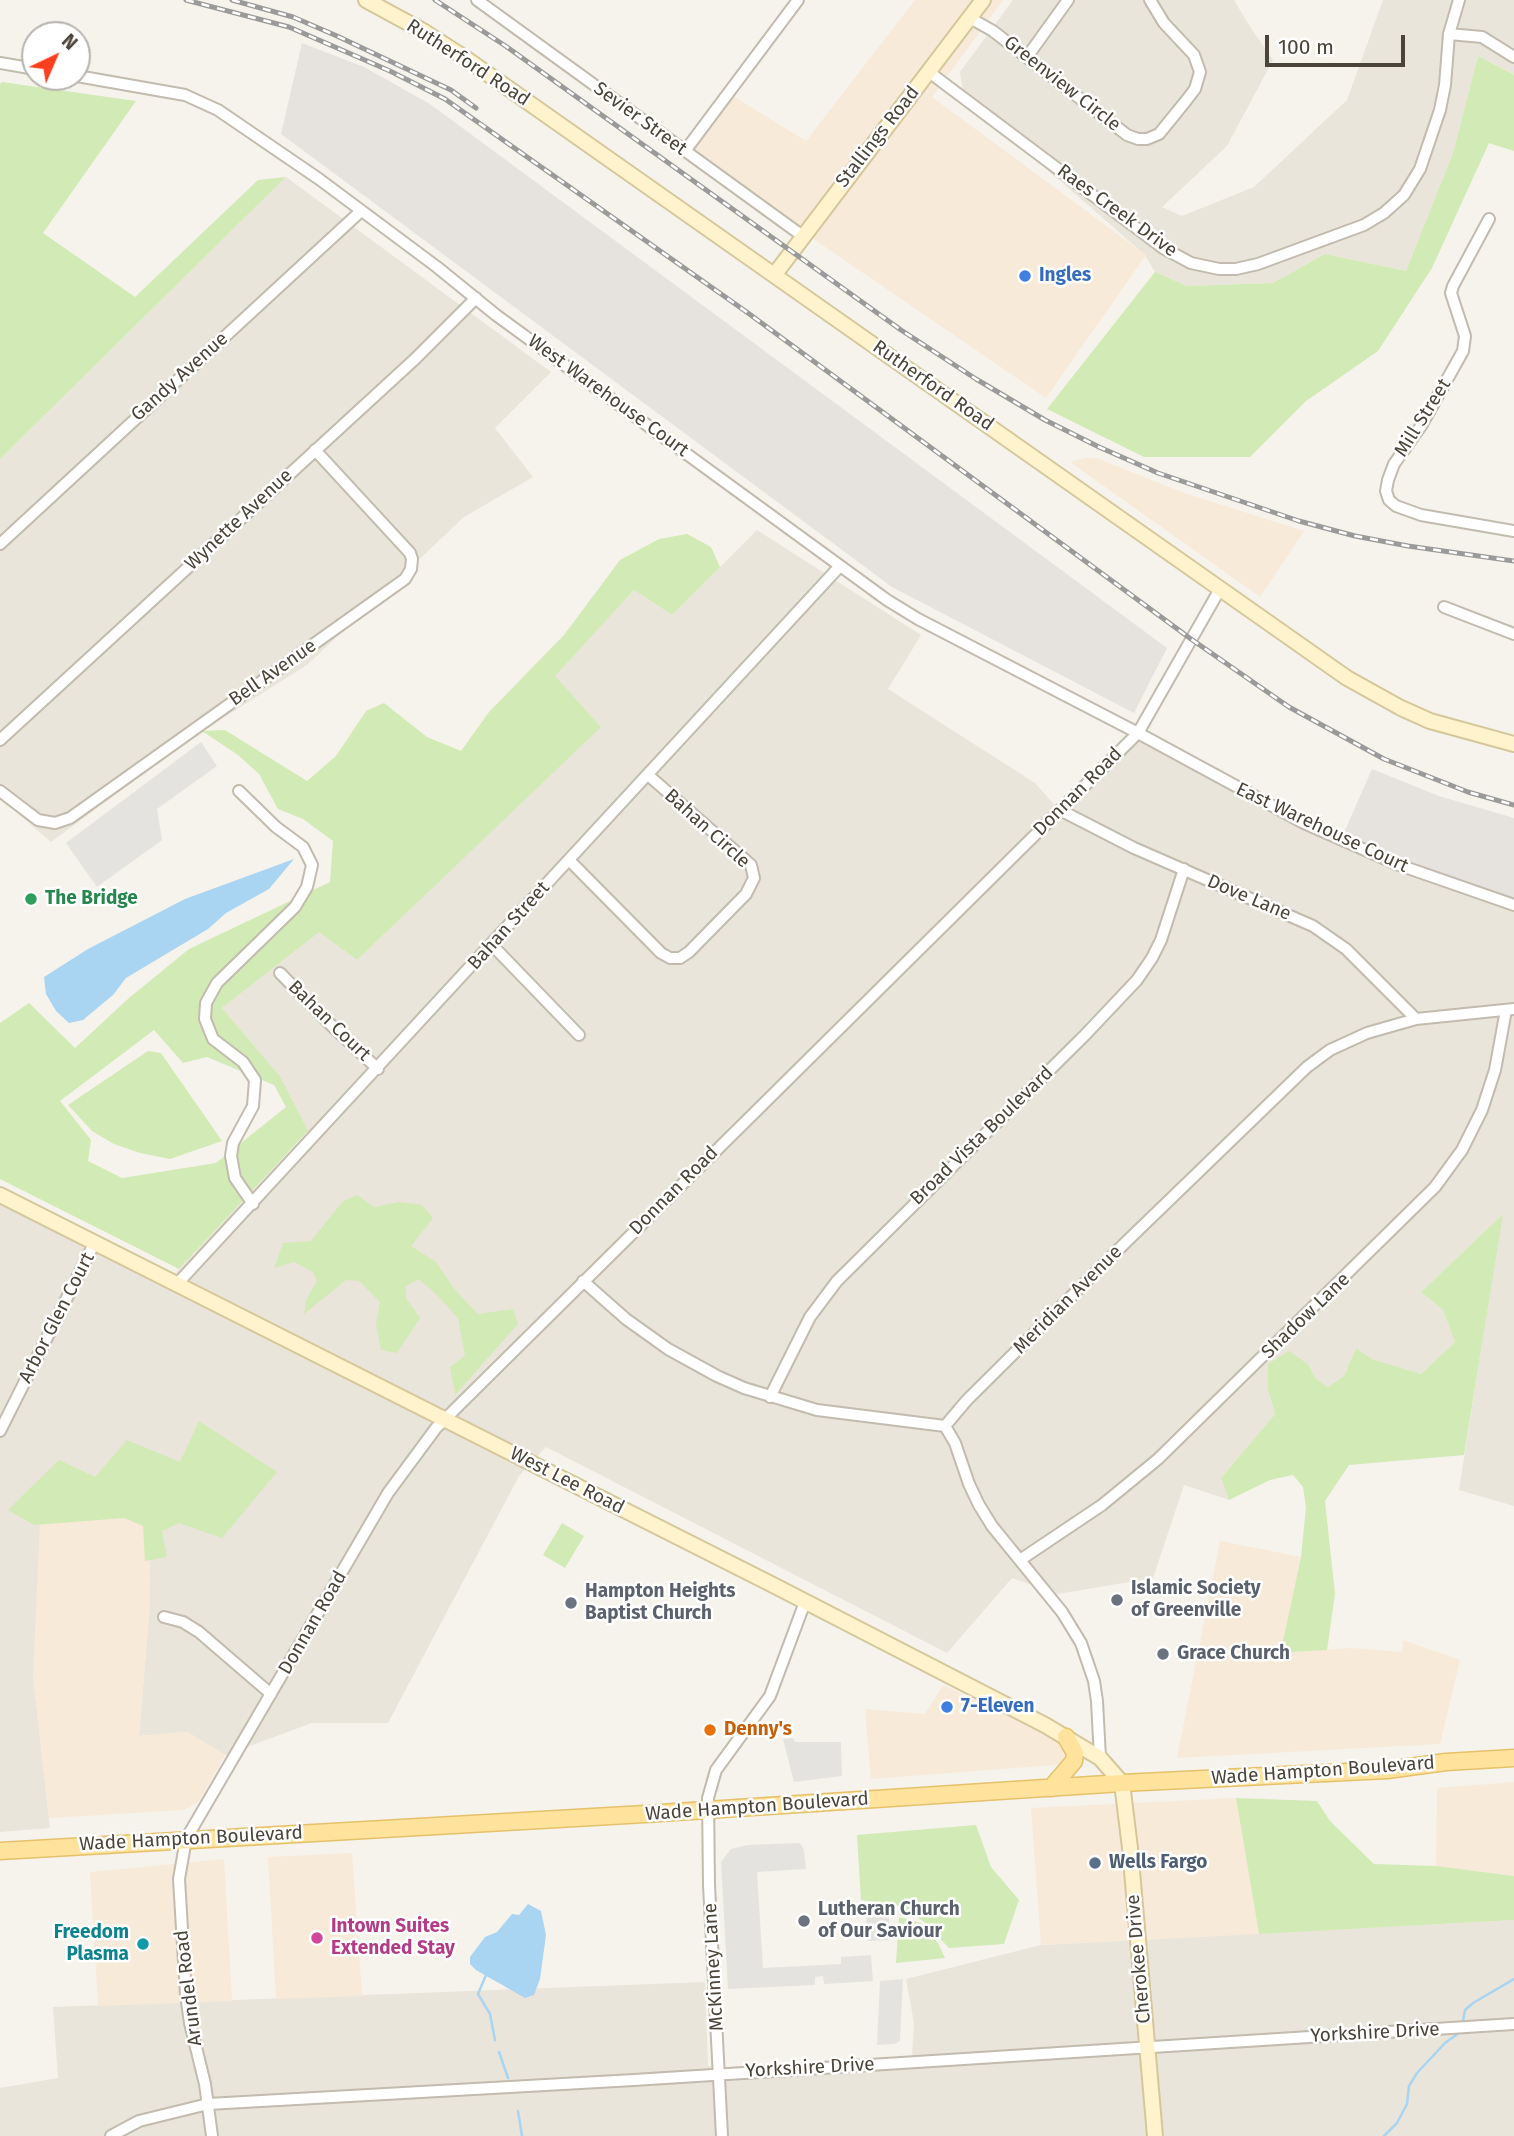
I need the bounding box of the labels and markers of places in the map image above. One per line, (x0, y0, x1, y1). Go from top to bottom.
place label: Ingles (1039, 265, 1091, 287)
marker: Ingles (1017, 268, 1033, 284)
place label: The Bridge (45, 888, 138, 910)
marker: The Bridge (23, 891, 39, 907)
place label: Islamic Society of Greenville (1131, 1578, 1261, 1622)
place label: Hampton Heights Baptist Church (585, 1581, 735, 1625)
marker: Islamic Society of Greenville (1109, 1592, 1125, 1608)
marker: Hampton Heights Baptist Church (563, 1595, 579, 1611)
place label: Grace Church (1177, 1643, 1290, 1665)
marker: Grace Church (1155, 1646, 1171, 1662)
place label: 7-Eleven (961, 1696, 1034, 1718)
marker: 7-Eleven (939, 1699, 955, 1715)
place label: Denny's (724, 1719, 792, 1741)
marker: Denny's (702, 1722, 718, 1738)
place label: Wells Fargo (1109, 1852, 1207, 1874)
marker: Wells Fargo (1087, 1855, 1103, 1871)
place label: Lutheran Church of Our Saviour (818, 1899, 960, 1943)
marker: Lutheran Church of Our Saviour (796, 1913, 812, 1929)
place label: Intown Suites Extended Stay (331, 1916, 455, 1960)
place label: Freedom Plasma (54, 1922, 129, 1966)
marker: Intown Suites Extended Stay (309, 1930, 325, 1946)
marker: Freedom Plasma (135, 1936, 151, 1952)

